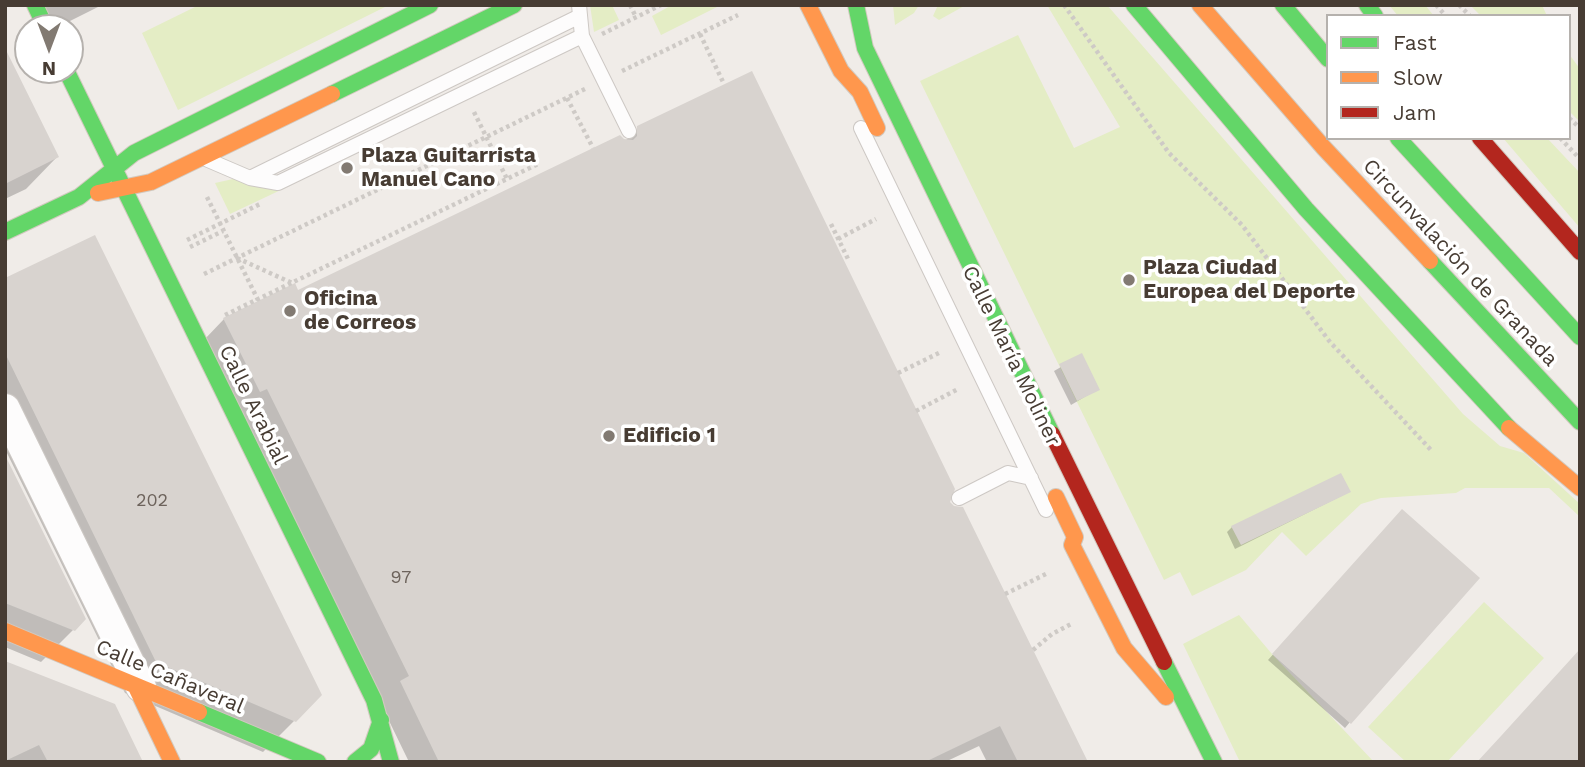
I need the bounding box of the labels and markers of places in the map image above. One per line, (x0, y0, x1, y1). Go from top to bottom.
place label: Plaza Guitarrista Manuel Cano (361, 143, 536, 193)
marker: Plaza Guitarrista Manuel Cano (339, 160, 355, 176)
place label: Plaza Ciudad Europea del Deporte (1143, 255, 1355, 305)
marker: Plaza Ciudad Europea del Deporte (1121, 272, 1137, 288)
place label: Oficina de Correos (304, 286, 416, 336)
marker: Oficina de Correos (282, 303, 298, 319)
place label: Edificio 1 (623, 423, 716, 449)
marker: Edificio 1 (601, 428, 617, 444)

